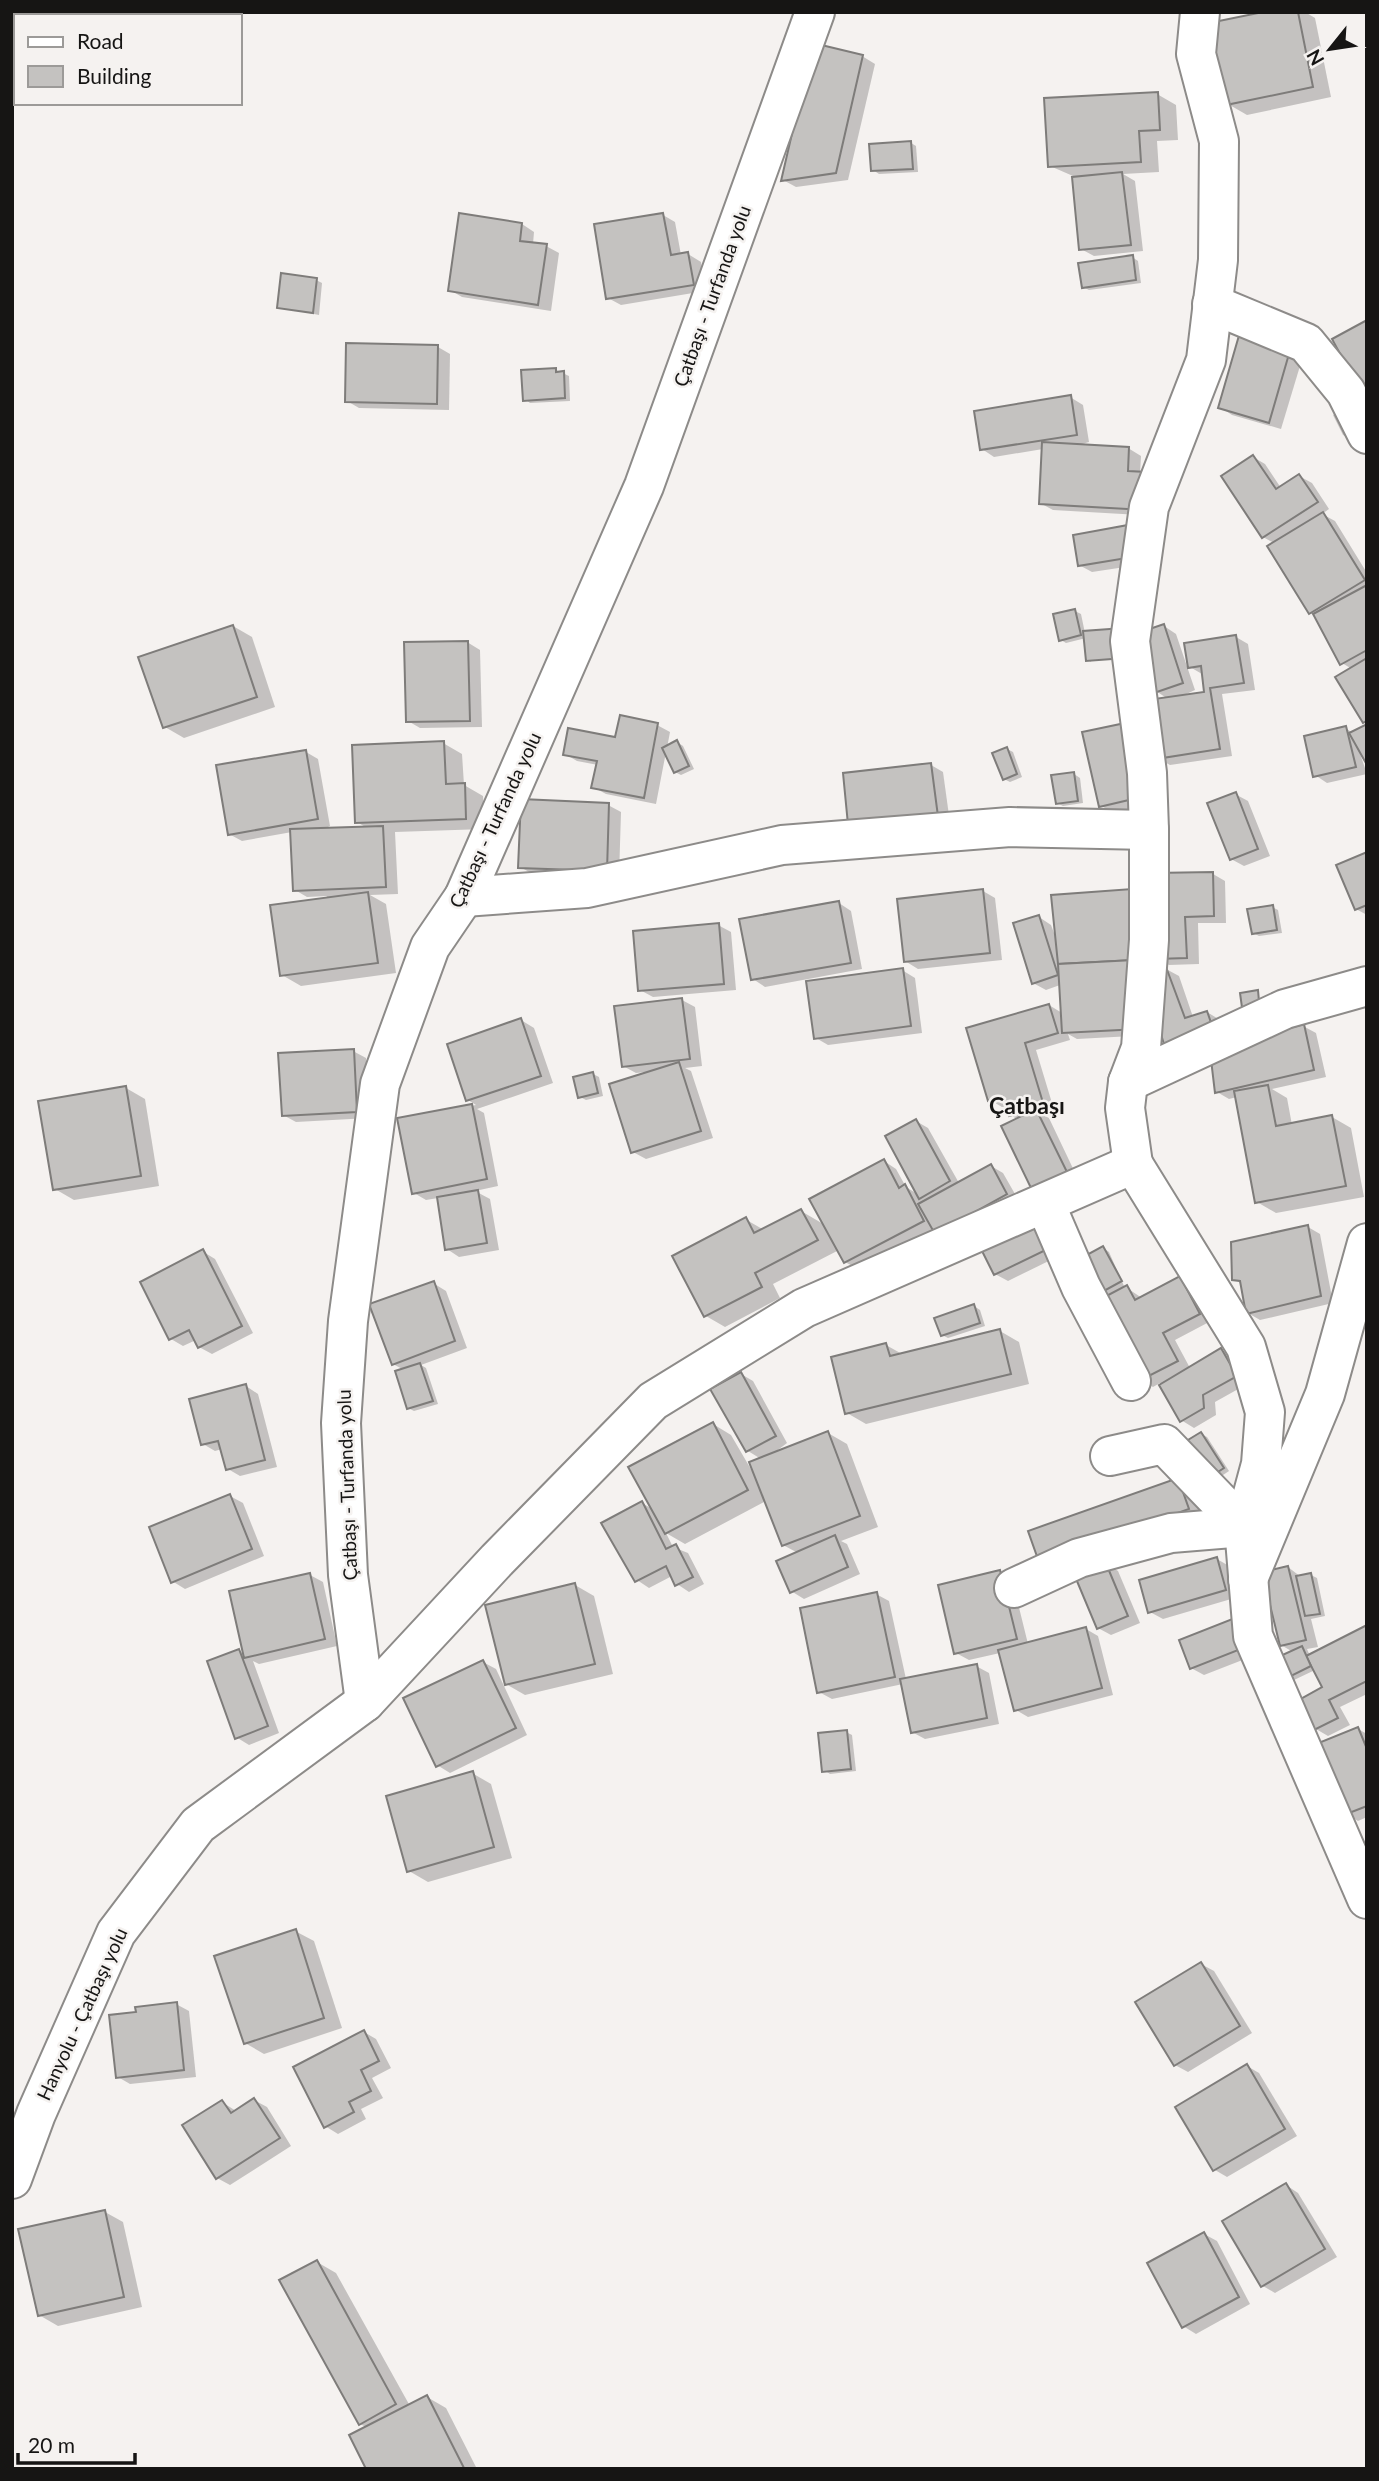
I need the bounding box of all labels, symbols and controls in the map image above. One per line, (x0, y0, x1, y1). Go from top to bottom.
legend (14, 14, 242, 105)
north arrow (1295, 14, 1365, 84)
text: Road (77, 28, 124, 53)
text: N (1301, 46, 1328, 70)
text: Building (77, 63, 152, 88)
street label: Çatbaşı - Turfanda yolu (668, 202, 755, 390)
street label: Çatbaşı - Turfanda yolu (444, 728, 545, 911)
district label: Çatbaşı (989, 1091, 1065, 1119)
street label: Çatbaşı - Turfanda yolu (332, 1389, 361, 1581)
street label: Hanyolu - Çatbaşı yolu (31, 1924, 132, 2104)
scale bar (18, 2422, 135, 2466)
text: 20 m (28, 2432, 75, 2457)

